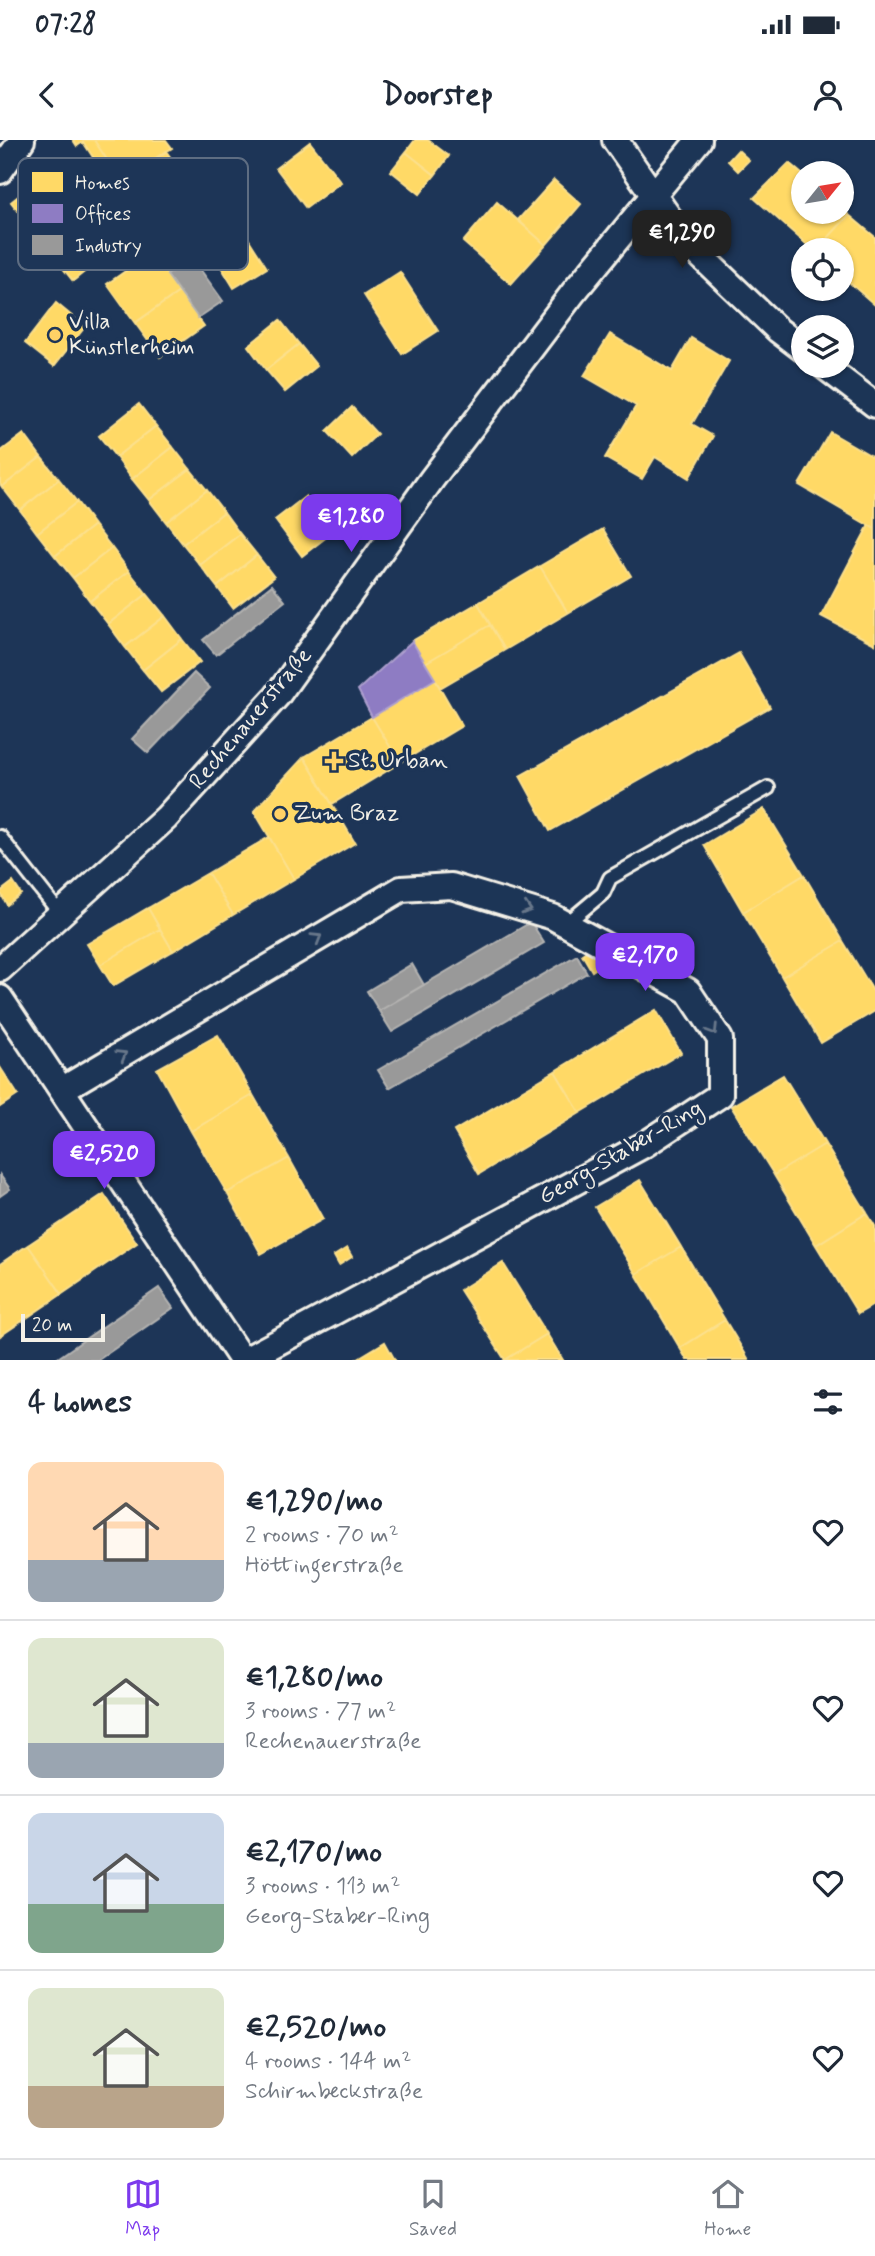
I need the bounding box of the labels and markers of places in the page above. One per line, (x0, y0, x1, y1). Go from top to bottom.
pin: €1,290 (625, 211, 739, 270)
place label: Villa Künstlerheim (69, 307, 195, 363)
marker: Villa Künstlerheim (47, 327, 63, 343)
pin: €1,280 (294, 494, 408, 554)
place label: St. Urban (348, 746, 448, 776)
marker: St. Urban (326, 753, 342, 769)
place label: Zum Braz (294, 799, 399, 829)
marker: Zum Braz (272, 806, 288, 822)
pin: €2,170 (588, 934, 702, 993)
pin: €2,520 (47, 1132, 161, 1191)

